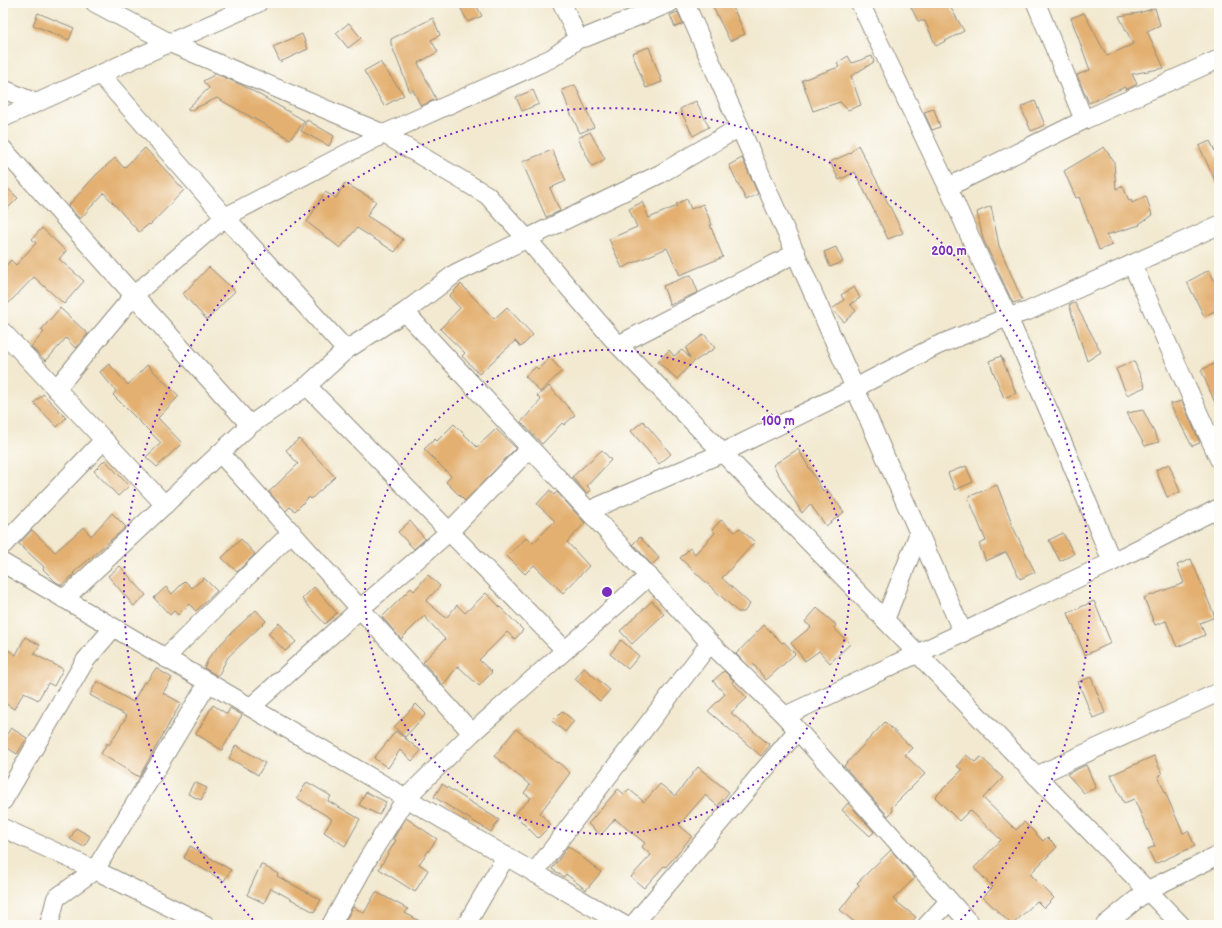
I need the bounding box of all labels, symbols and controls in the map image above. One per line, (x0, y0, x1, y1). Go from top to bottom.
text: 200 m (931, 244, 967, 259)
text: 100 m (761, 414, 795, 429)
centre of rings (600, 585, 614, 599)

